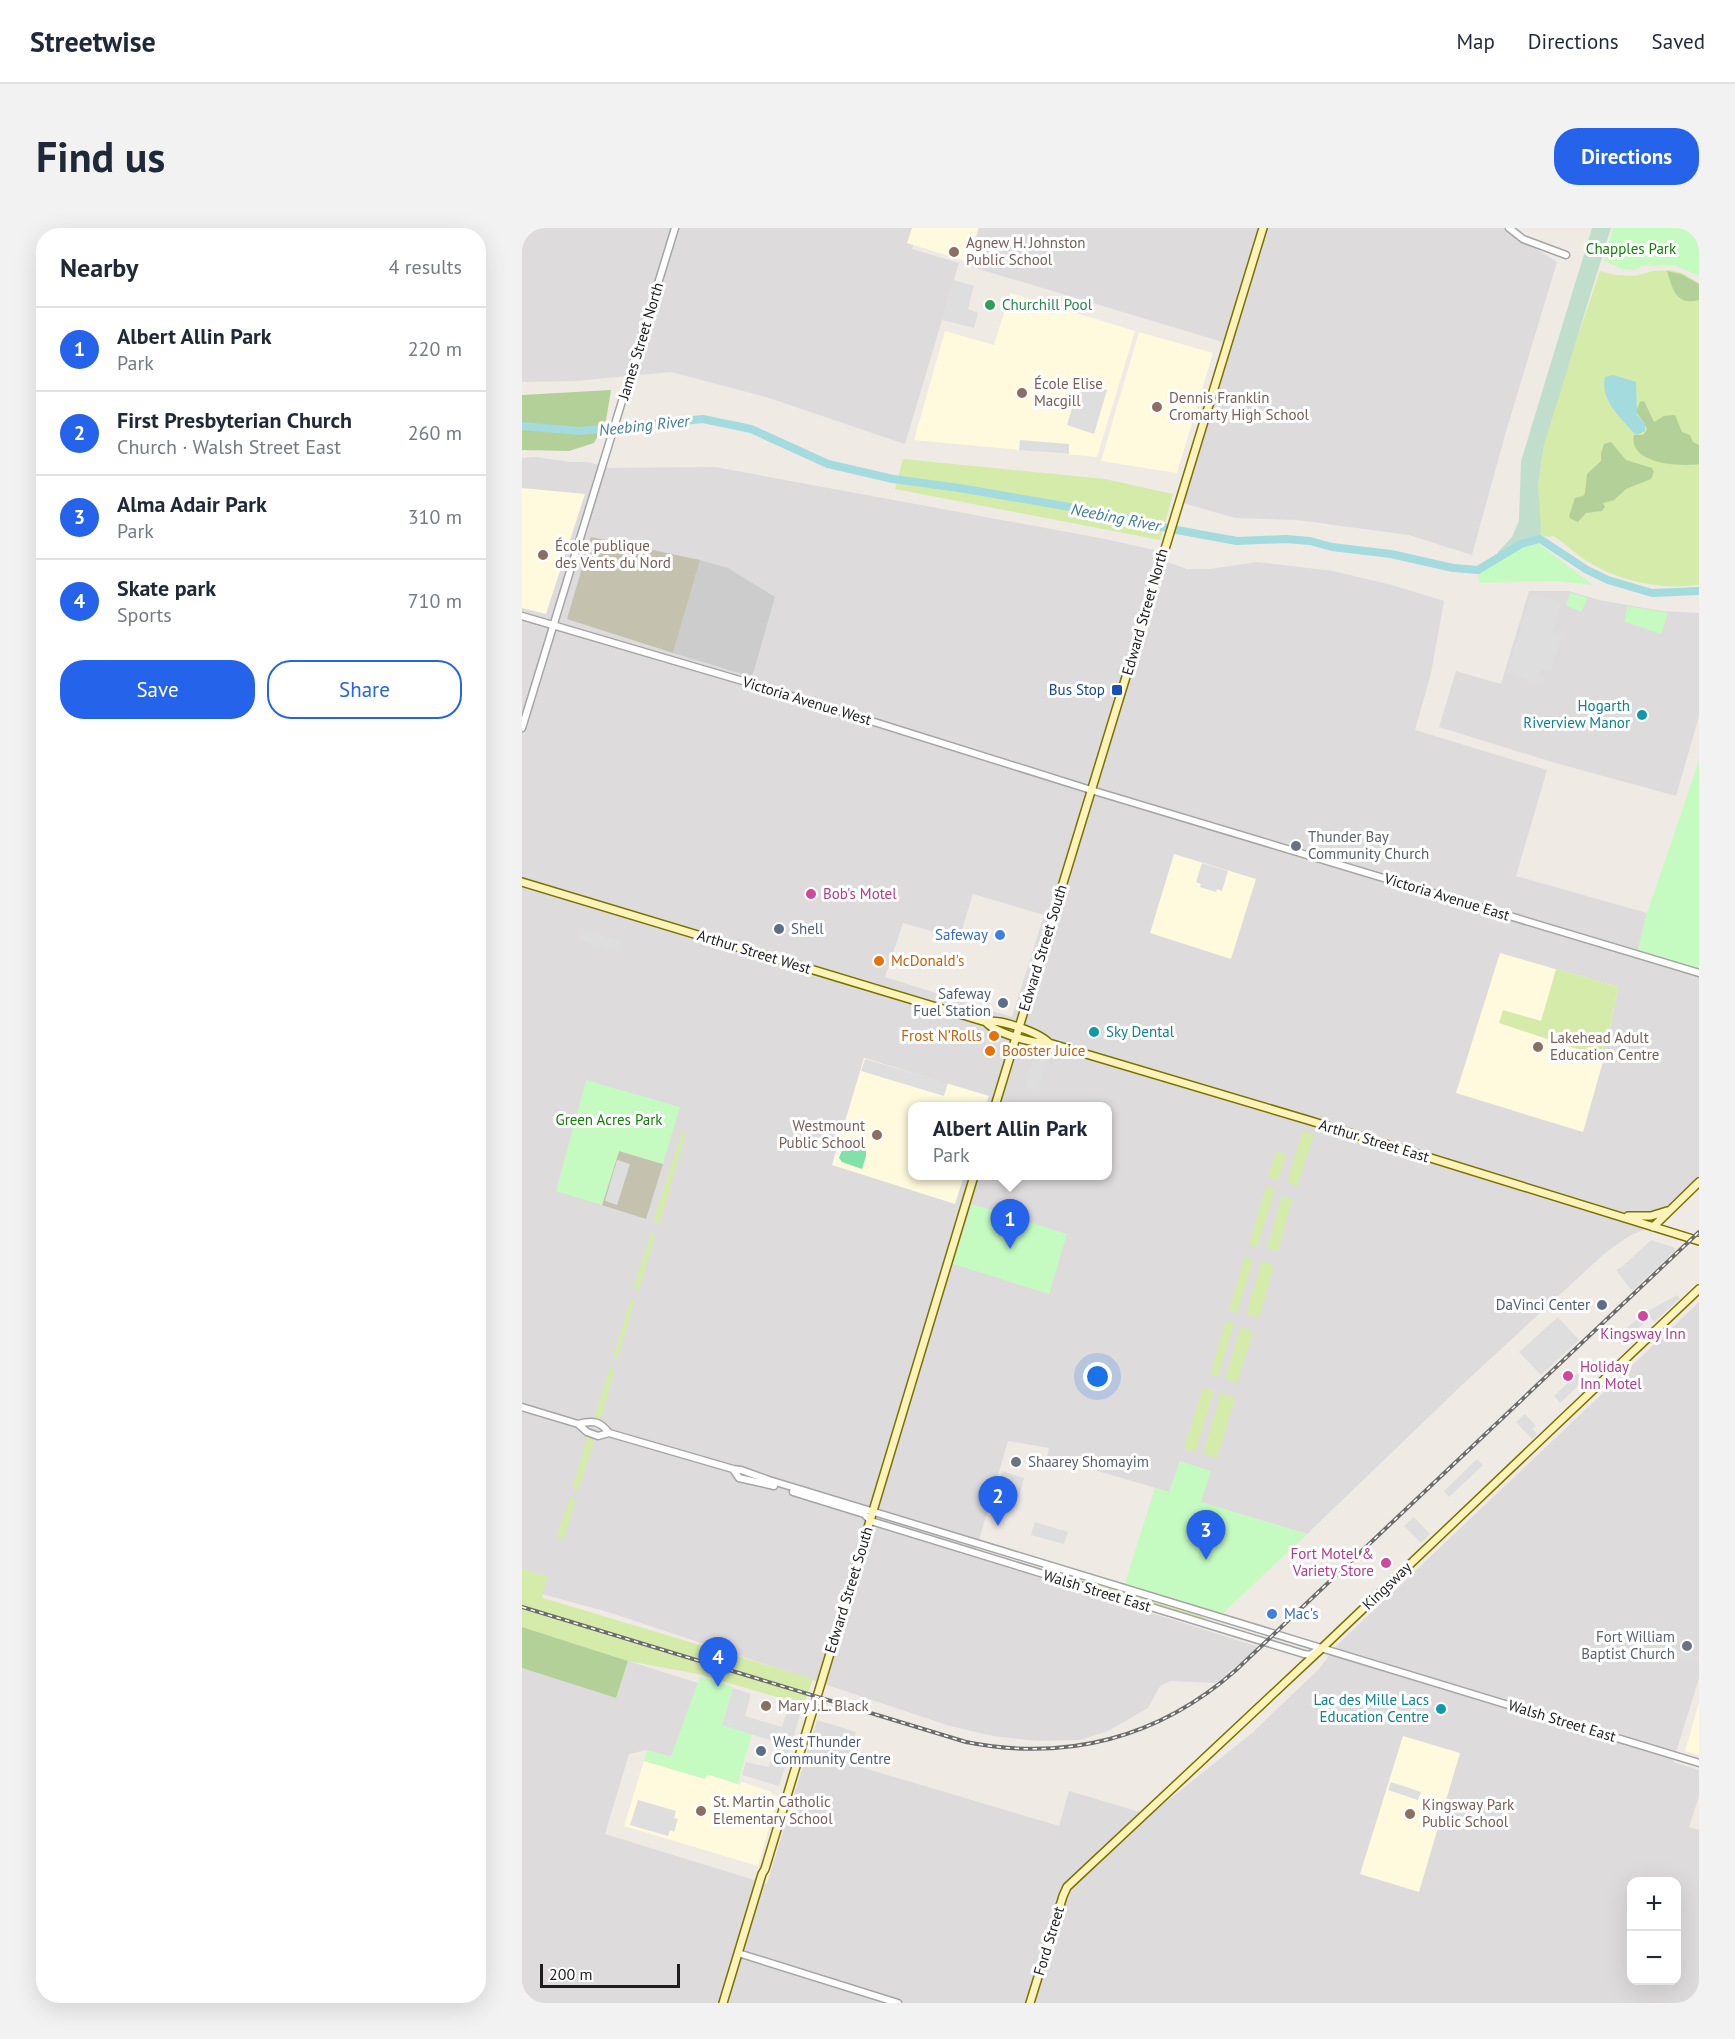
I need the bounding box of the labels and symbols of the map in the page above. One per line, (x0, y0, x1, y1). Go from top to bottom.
place label: Agnew H. Johnston Public School (966, 233, 1085, 269)
park label: Chapples Park (1586, 239, 1677, 258)
marker: Agnew H. Johnston Public School (947, 245, 961, 259)
street label: James Street North (613, 280, 667, 403)
place label: Churchill Pool (1002, 295, 1093, 314)
marker: Churchill Pool (983, 298, 997, 312)
place label: École Elise Macgill (1034, 374, 1103, 410)
marker: École Elise Macgill (1015, 386, 1029, 400)
place label: Dennis Franklin Cromarty High School (1169, 388, 1310, 424)
marker: Dennis Franklin Cromarty High School (1150, 400, 1164, 414)
water label: Neebing River (598, 410, 692, 440)
water label: Neebing River (1070, 499, 1164, 536)
place label: École publique des Vents du Nord (555, 536, 671, 572)
street label: Edward Street North (1117, 546, 1172, 677)
marker: École publique des Vents du Nord (536, 548, 550, 562)
street label: Victoria Avenue West (739, 672, 874, 729)
place label: Bus Stop (1049, 680, 1105, 699)
marker: Bus Stop (1110, 683, 1124, 697)
place label: Hogarth Riverview Manor (1523, 696, 1630, 732)
marker: Hogarth Riverview Manor (1635, 708, 1649, 722)
place label: Thunder Bay Community Church (1308, 827, 1429, 863)
marker: Thunder Bay Community Church (1289, 839, 1303, 853)
street label: Victoria Avenue East (1381, 868, 1512, 925)
street label: Edward Street South (1014, 882, 1071, 1013)
place label: Bob's Motel (823, 884, 897, 903)
marker: Bob's Motel (804, 887, 818, 901)
place label: Shell (791, 919, 824, 938)
marker: Shell (772, 922, 786, 936)
street label: Arthur Street West (695, 925, 813, 978)
place label: Safeway (935, 925, 988, 944)
marker: Safeway (993, 928, 1007, 942)
place label: McDonald's (891, 951, 964, 970)
marker: McDonald's (872, 954, 886, 968)
place label: Safeway Fuel Station (913, 984, 991, 1020)
marker: Safeway Fuel Station (996, 996, 1010, 1010)
place label: Sky Dental (1106, 1022, 1175, 1041)
marker: Sky Dental (1087, 1025, 1101, 1039)
place label: Frost N’Rolls (901, 1026, 982, 1045)
place label: Lakehead Adult Education Centre (1550, 1028, 1659, 1064)
marker: Frost N’Rolls (987, 1029, 1001, 1043)
marker: Lakehead Adult Education Centre (1531, 1040, 1545, 1054)
place label: Booster Juice (1002, 1041, 1085, 1060)
marker: Booster Juice (983, 1044, 997, 1058)
park label: Green Acres Park (555, 1110, 663, 1129)
street label: Arthur Street East (1317, 1115, 1431, 1166)
place label: Westmount Public School (779, 1116, 866, 1152)
marker: Westmount Public School (870, 1128, 884, 1142)
pin: 1 (990, 1200, 1030, 1249)
place label: DaVinci Center (1496, 1295, 1590, 1314)
marker: DaVinci Center (1595, 1298, 1609, 1312)
marker: Kingsway Inn (1636, 1309, 1650, 1323)
place label: Kingsway Inn (1600, 1324, 1686, 1343)
place label: Holiday Inn Motel (1580, 1357, 1642, 1393)
your location (1083, 1362, 1112, 1391)
marker: Holiday Inn Motel (1561, 1369, 1575, 1383)
place label: Shaarey Shomayim (1028, 1452, 1149, 1471)
marker: Shaarey Shomayim (1009, 1455, 1023, 1469)
pin: 2 (978, 1476, 1018, 1526)
pin: 3 (1186, 1510, 1226, 1560)
street label: Edward Street South (820, 1524, 877, 1655)
place label: Fort Motel & Variety Store (1291, 1544, 1374, 1580)
marker: Fort Motel & Variety Store (1379, 1556, 1393, 1570)
street label: Kingsway (1358, 1558, 1415, 1614)
street label: Walsh Street East (1041, 1565, 1153, 1616)
place label: Mac's (1284, 1604, 1319, 1623)
marker: Mac's (1265, 1607, 1279, 1621)
place label: Fort William Baptist Church (1581, 1627, 1675, 1663)
pin: 4 (698, 1638, 738, 1687)
marker: Fort William Baptist Church (1680, 1639, 1694, 1653)
place label: Lac des Mille Lacs Education Centre (1313, 1690, 1429, 1726)
street label: Walsh Street East (1506, 1695, 1618, 1746)
place label: Mary J.L. Black (778, 1696, 870, 1715)
marker: Mary J.L. Black (759, 1699, 773, 1713)
marker: Lac des Mille Lacs Education Centre (1434, 1702, 1448, 1716)
place label: West Thunder Community Centre (773, 1732, 891, 1768)
marker: West Thunder Community Centre (754, 1744, 768, 1758)
place label: St. Martin Catholic Elementary School (713, 1792, 833, 1828)
place label: Kingsway Park Public School (1422, 1795, 1515, 1831)
marker: St. Martin Catholic Elementary School (694, 1804, 708, 1818)
marker: Kingsway Park Public School (1403, 1807, 1417, 1821)
street label: Ford Street (1029, 1904, 1068, 1978)
scale bar (540, 1961, 680, 1988)

